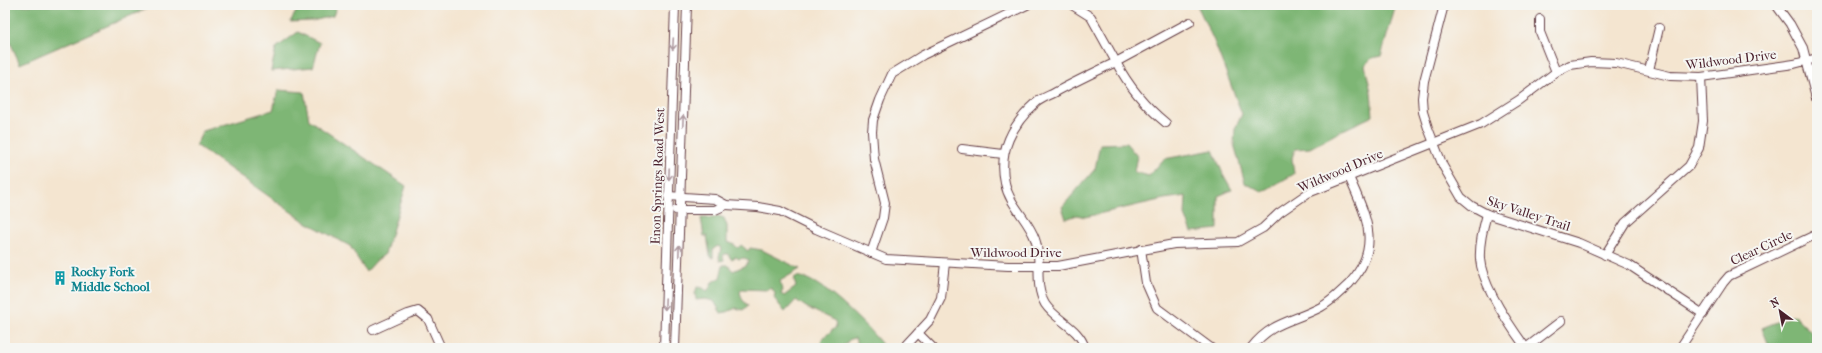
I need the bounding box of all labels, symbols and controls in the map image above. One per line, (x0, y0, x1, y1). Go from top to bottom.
one-way arrow (670, 37, 677, 50)
street label: Wildwood Drive (1684, 46, 1778, 73)
street label: Enon Springs Road West (648, 107, 667, 245)
one-way arrow (679, 115, 687, 128)
street label: Wildwood Drive (1294, 146, 1386, 196)
one-way arrow (666, 167, 673, 180)
street label: Sky Valley Trail (1485, 193, 1573, 234)
street label: Clear Circle (1728, 226, 1795, 268)
one-way arrow (675, 245, 682, 258)
street label: Wildwood Drive (969, 245, 1062, 260)
place label: Rocky Fork Middle School (70, 264, 150, 294)
building icon: Rocky Fork Middle School (52, 270, 68, 286)
north arrow (1760, 291, 1800, 331)
text: N (1768, 295, 1782, 311)
one-way arrow (661, 297, 669, 310)

